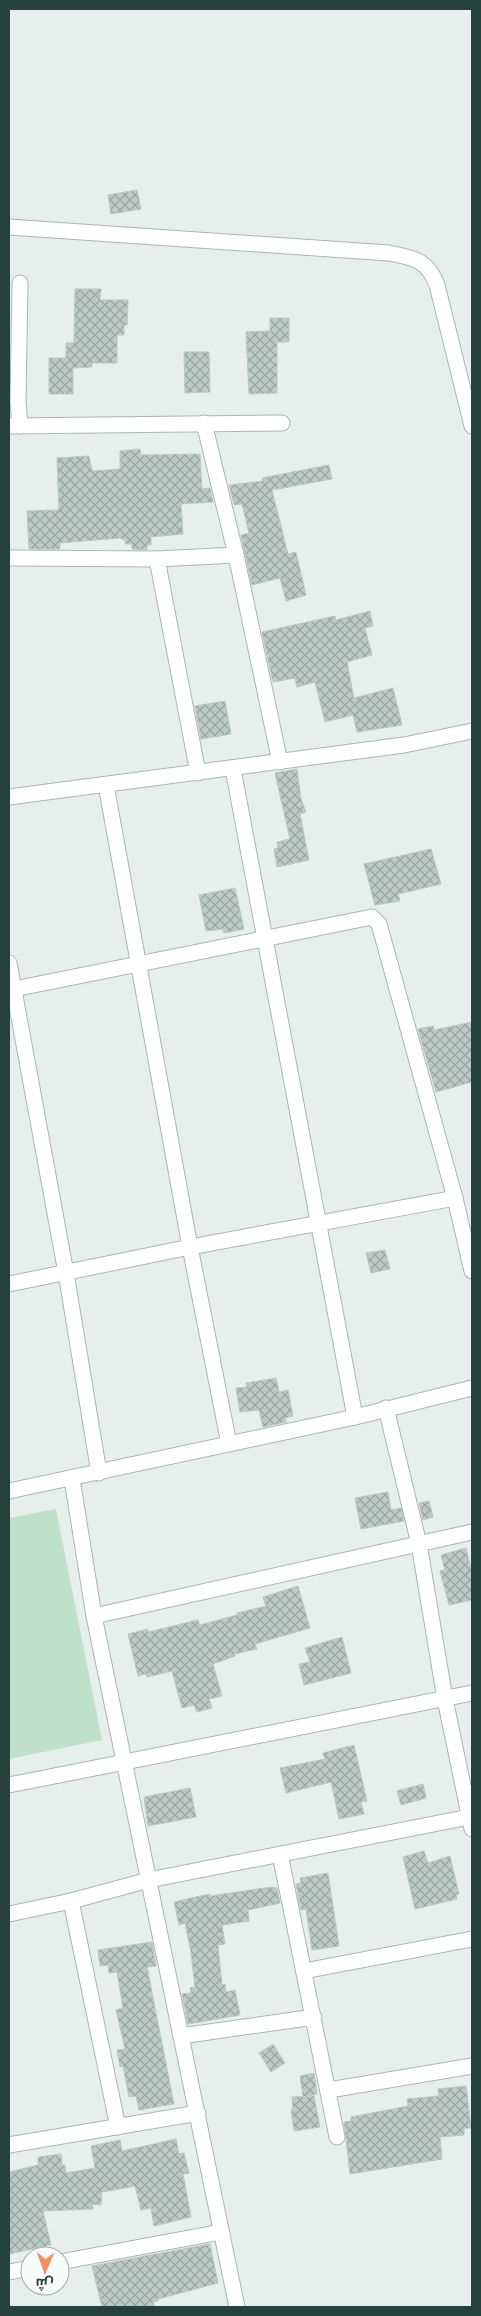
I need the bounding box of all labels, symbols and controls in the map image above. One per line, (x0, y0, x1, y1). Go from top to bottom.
north arrow (20, 2246, 70, 2296)
text: ش (35, 2274, 54, 2294)

